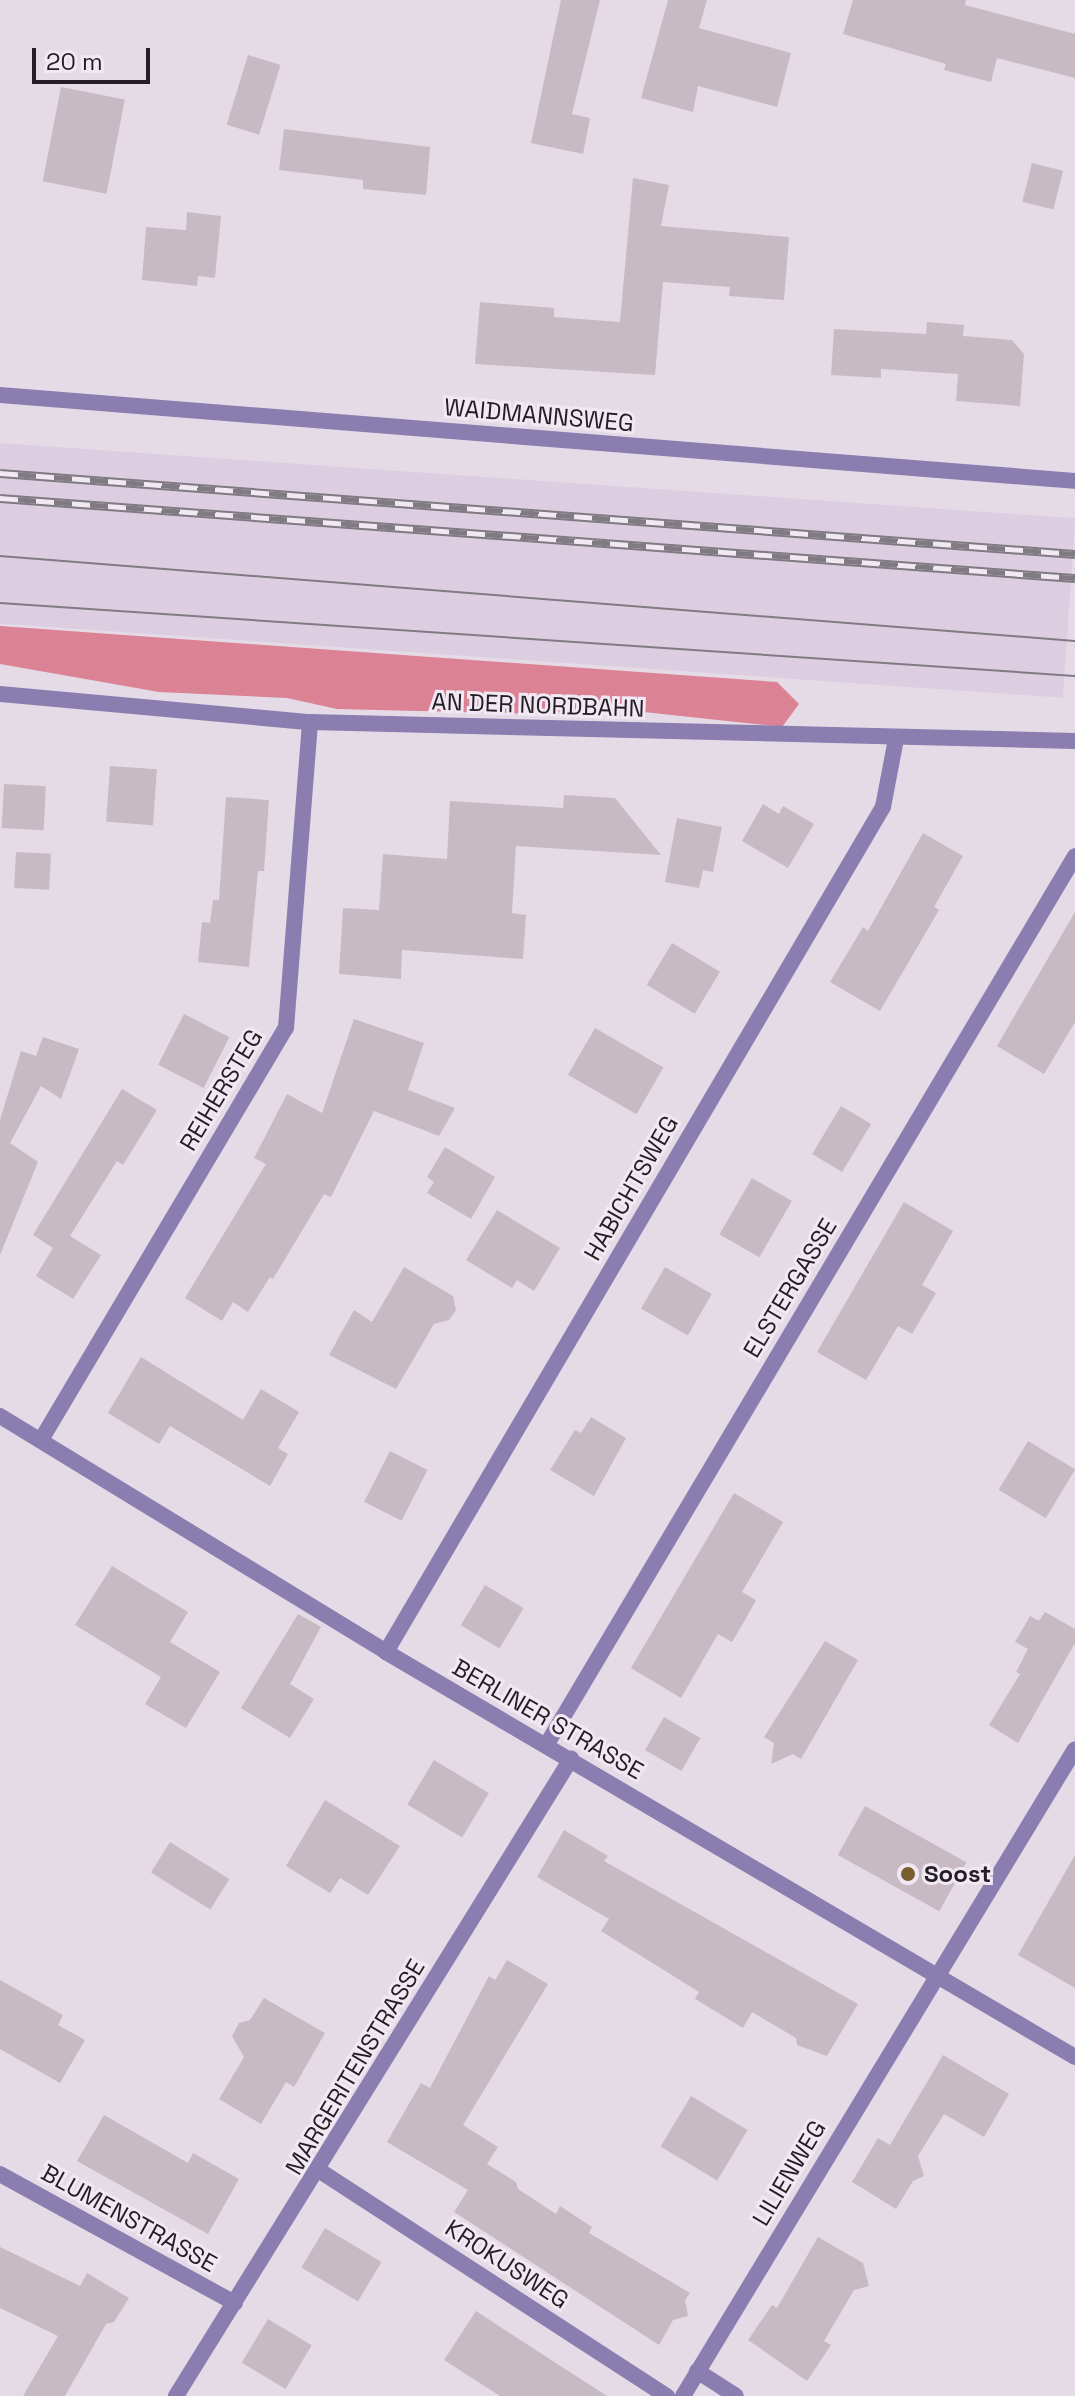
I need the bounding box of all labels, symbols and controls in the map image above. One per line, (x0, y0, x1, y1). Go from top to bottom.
scale bar (36, 32, 154, 82)
text: 20 m (46, 46, 103, 77)
street label: WAIDMANNSWEG (443, 392, 635, 438)
street label: AN DER NORDBAHN (431, 687, 645, 723)
street label: REIHERSTEG (174, 1024, 268, 1156)
street label: HABICHTSWEG (578, 1110, 684, 1266)
street label: ELSTERGASSE (737, 1213, 843, 1363)
street label: BERLINER STRASSE (447, 1653, 649, 1785)
place label: Soost (924, 1860, 991, 1888)
marker: Soost (899, 1865, 917, 1883)
street label: MARGERITENSTRASSE (279, 1954, 431, 2180)
street label: LILIENWEG (746, 2115, 832, 2231)
street label: BLUMENSTRASSE (36, 2158, 222, 2278)
street label: KROKUSWEG (440, 2213, 574, 2315)

